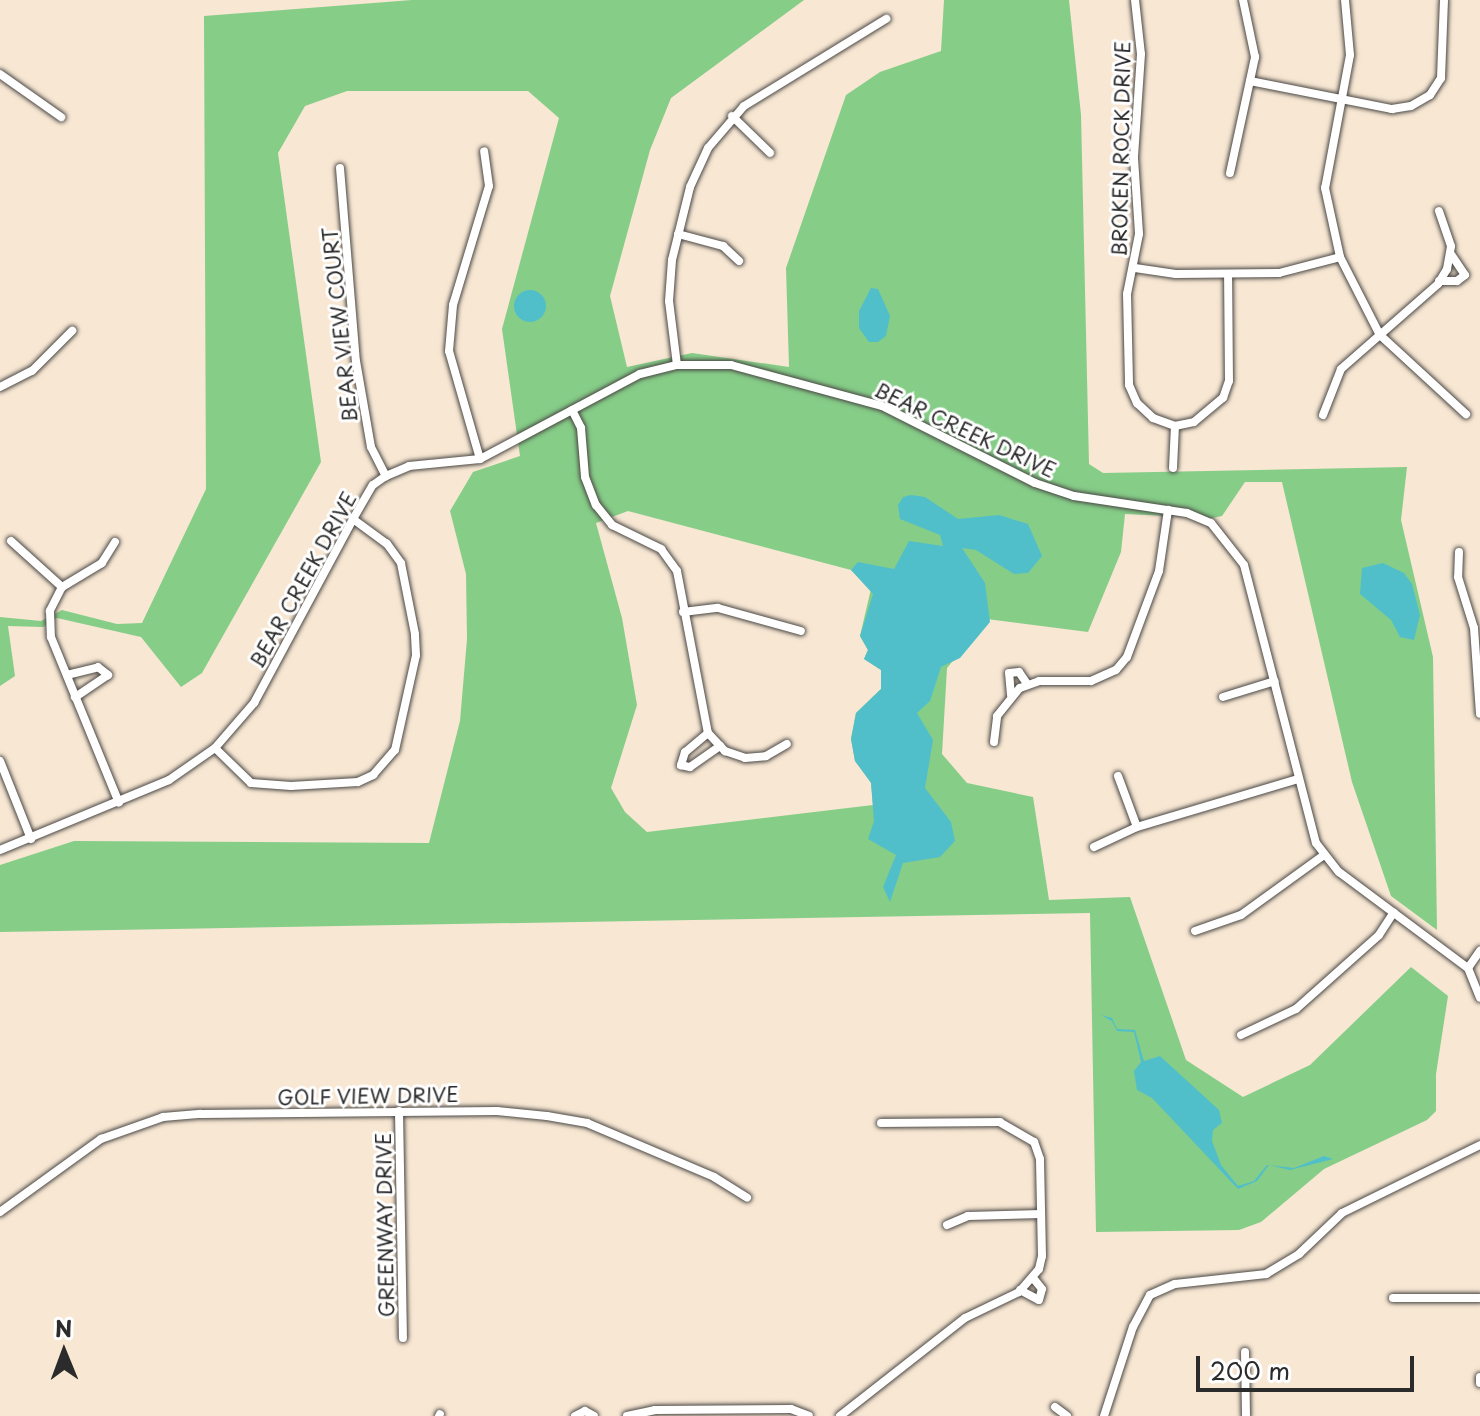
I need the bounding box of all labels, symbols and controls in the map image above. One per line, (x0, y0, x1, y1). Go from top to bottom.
street label: BROKEN ROCK DRIVE (1107, 39, 1135, 259)
street label: BEAR VIEW COURT (318, 227, 362, 423)
street label: BEAR CREEK DRIVE (870, 377, 1060, 483)
street label: BEAR CREEK DRIVE (244, 487, 362, 673)
street label: GOLF VIEW DRIVE (276, 1082, 460, 1110)
street label: GREENWAY DRIVE (371, 1132, 399, 1318)
text: N (55, 1311, 73, 1344)
north arrow (24, 1312, 104, 1392)
scale bar (1200, 1340, 1418, 1390)
text: 200 m (1210, 1352, 1290, 1388)

